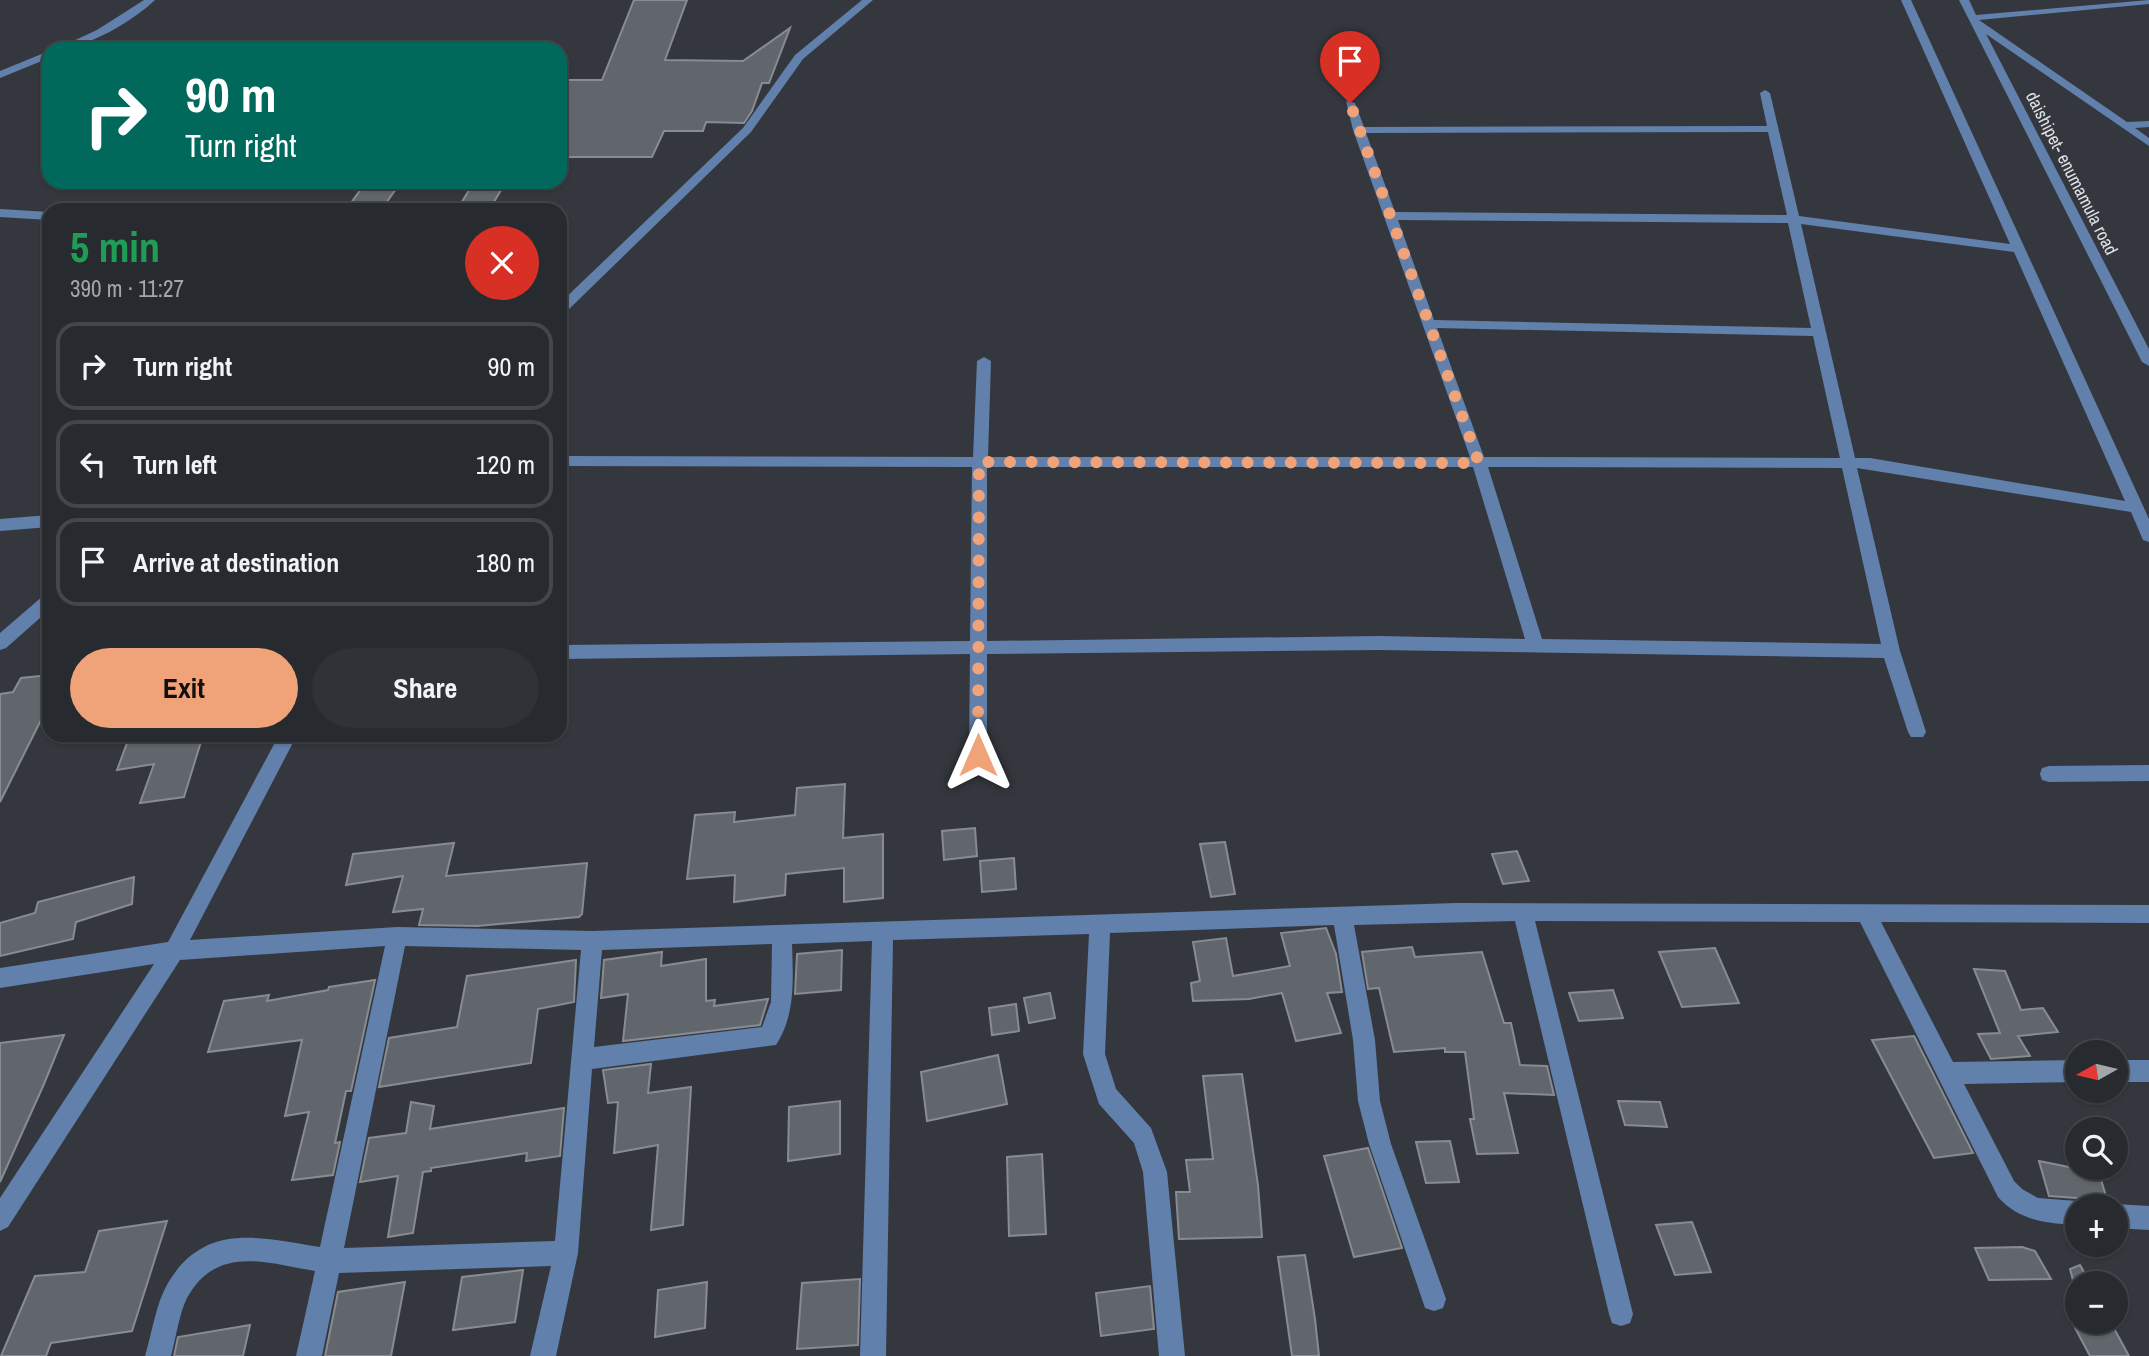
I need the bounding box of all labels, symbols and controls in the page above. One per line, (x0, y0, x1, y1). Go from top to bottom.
pin (1320, 31, 1380, 103)
icon: arrive (1331, 42, 1369, 80)
text: 90 m (185, 61, 277, 127)
icon: right (70, 70, 161, 161)
street label: daishipet- enumamula road (2020, 87, 2124, 259)
text: Turn right (185, 124, 297, 167)
text: 5 min (70, 219, 160, 275)
button: close (465, 226, 539, 300)
text: 390 m · 11:27 (70, 273, 184, 304)
icon: right (74, 347, 112, 385)
text: Turn right (133, 349, 232, 384)
text: 90 m (488, 349, 535, 384)
icon: left (74, 445, 112, 483)
text: Turn left (133, 447, 217, 482)
text: 120 m (476, 447, 535, 482)
icon: arrive (74, 543, 112, 581)
text: Arrive at destination (133, 545, 339, 580)
text: 180 m (476, 545, 535, 580)
button: Exit (70, 648, 298, 728)
button: Share (312, 648, 539, 728)
position arrow (941, 718, 1015, 792)
north arrow (2065, 1040, 2128, 1102)
map controls (2065, 1040, 2128, 1334)
button: search (2065, 1117, 2128, 1180)
button: + (2065, 1194, 2128, 1257)
button: − (2065, 1271, 2128, 1334)

